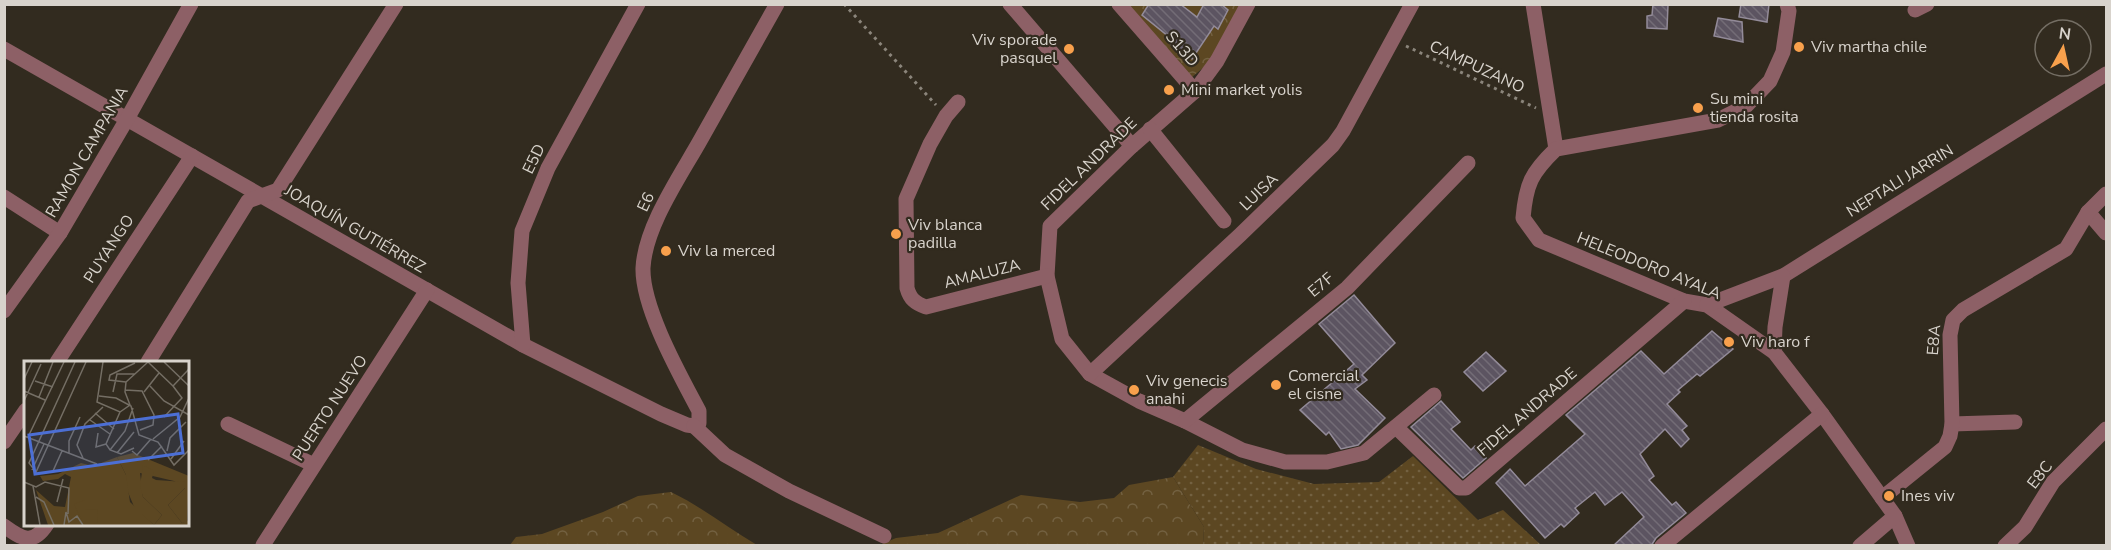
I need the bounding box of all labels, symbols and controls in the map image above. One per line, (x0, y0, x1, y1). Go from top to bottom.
north arrow (2033, 18, 2093, 78)
text: N (2057, 22, 2072, 46)
street label: S13D (1160, 26, 1204, 72)
place label: Viv sporade pasquel (971, 29, 1057, 69)
street label: CAMPUZANO (1426, 35, 1528, 99)
place label: Viv martha chile (1810, 36, 1927, 58)
marker: Viv martha chile (1792, 40, 1806, 54)
marker: Viv sporade pasquel (1062, 42, 1076, 56)
place label: Mini market yolis (1181, 79, 1302, 101)
street label: RAMON CAMPANIA (40, 82, 134, 222)
marker: Mini market yolis (1162, 83, 1176, 97)
place label: Su mini tienda rosita (1710, 88, 1799, 128)
marker: Su mini tienda rosita (1691, 101, 1705, 115)
street label: FIDEL ANDRADE (1036, 112, 1142, 216)
street label: NEPTALI JARRIN (1842, 139, 1958, 223)
street label: E5D (517, 140, 551, 178)
street label: LUISA (1235, 168, 1283, 216)
street label: JOAQUÍN GUTIÉRREZ (280, 179, 430, 279)
street label: E6 (632, 189, 660, 215)
street label: PUYANGO (79, 210, 139, 288)
place label: Viv blanca padilla (907, 214, 983, 254)
marker: Viv blanca padilla (889, 227, 903, 241)
street label: HELEODORO AYALA (1574, 227, 1725, 305)
place label: Viv la merced (677, 240, 775, 262)
marker: Viv la merced (659, 244, 673, 258)
street label: AMALUZA (942, 254, 1023, 294)
street label: E7F (1303, 268, 1339, 302)
street label: E8A (1922, 323, 1946, 356)
place label: Viv haro f (1740, 331, 1810, 353)
marker: Viv haro f (1722, 335, 1736, 349)
street label: PUERTO NUEVO (287, 351, 373, 465)
inset map (24, 361, 189, 526)
street label: FIDEL ANDRADE (1472, 362, 1582, 462)
place label: Comercial el cisne (1288, 365, 1360, 405)
place label: Viv genecis anahi (1145, 370, 1227, 410)
marker: Comercial el cisne (1269, 378, 1283, 392)
marker: Viv genecis anahi (1127, 383, 1141, 397)
street label: E8C (2022, 456, 2058, 493)
place label: Ines viv (1901, 485, 1955, 507)
marker: Ines viv (1882, 489, 1896, 503)

